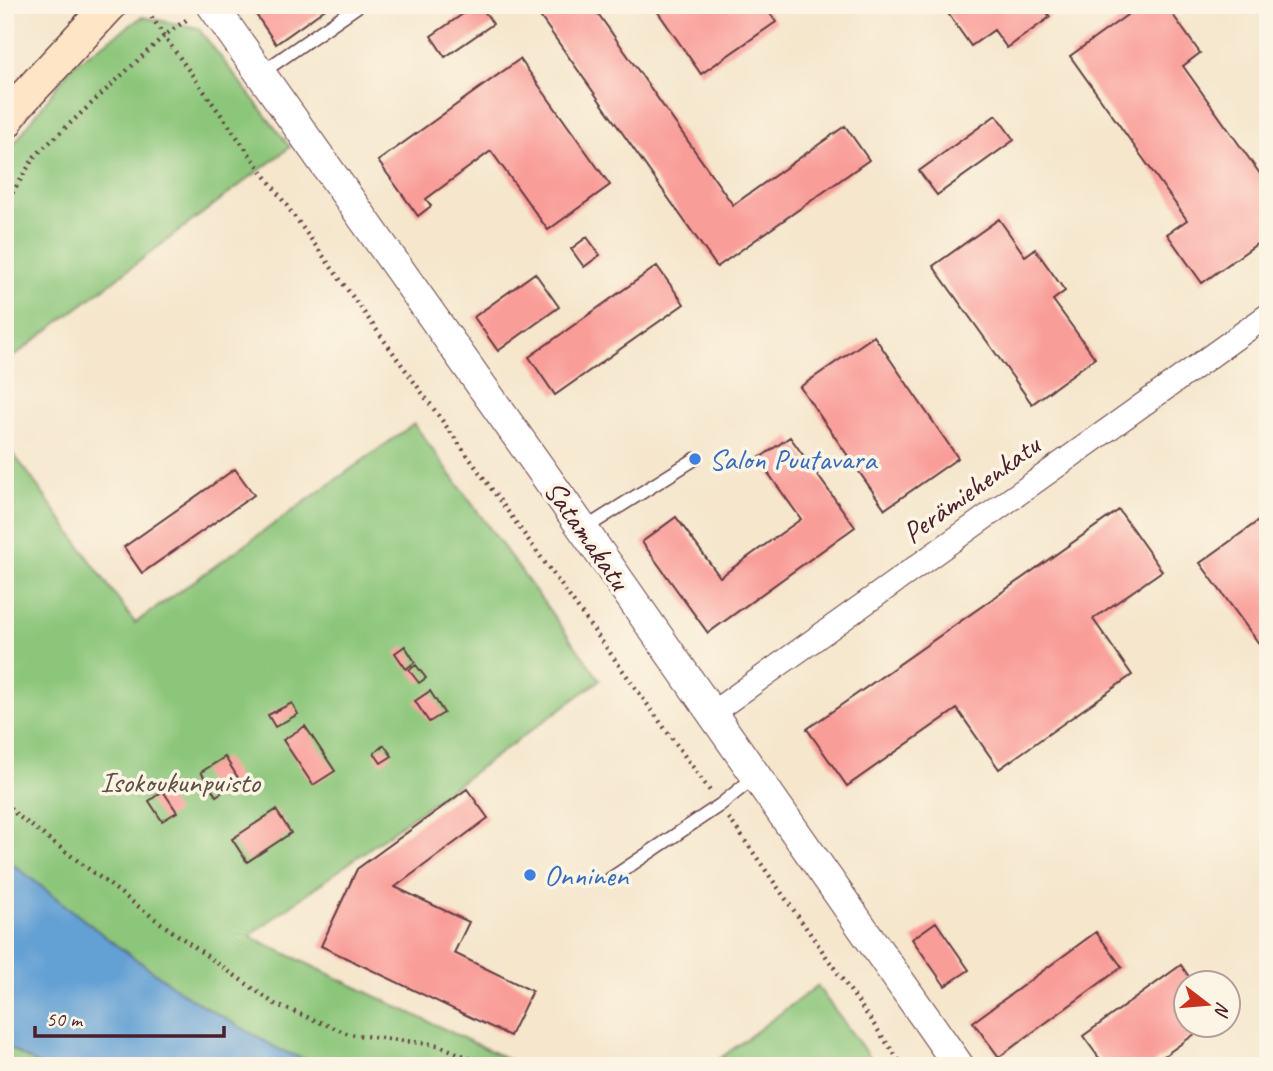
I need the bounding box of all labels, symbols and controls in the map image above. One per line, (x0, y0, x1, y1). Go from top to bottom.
street label: Perämiehenkatu (895, 425, 1049, 552)
place label: Salon Puutavara (709, 440, 878, 478)
marker: Salon Puutavara (687, 451, 703, 467)
street label: Satamakatu (536, 473, 640, 599)
park label: Isokoukunpuisto (100, 763, 261, 801)
place label: Onninen (544, 856, 630, 894)
marker: Onninen (522, 867, 538, 883)
north arrow (1172, 970, 1242, 1040)
scale bar (35, 994, 224, 1038)
text: N (1208, 999, 1236, 1020)
text: 50 m (46, 1006, 84, 1032)

